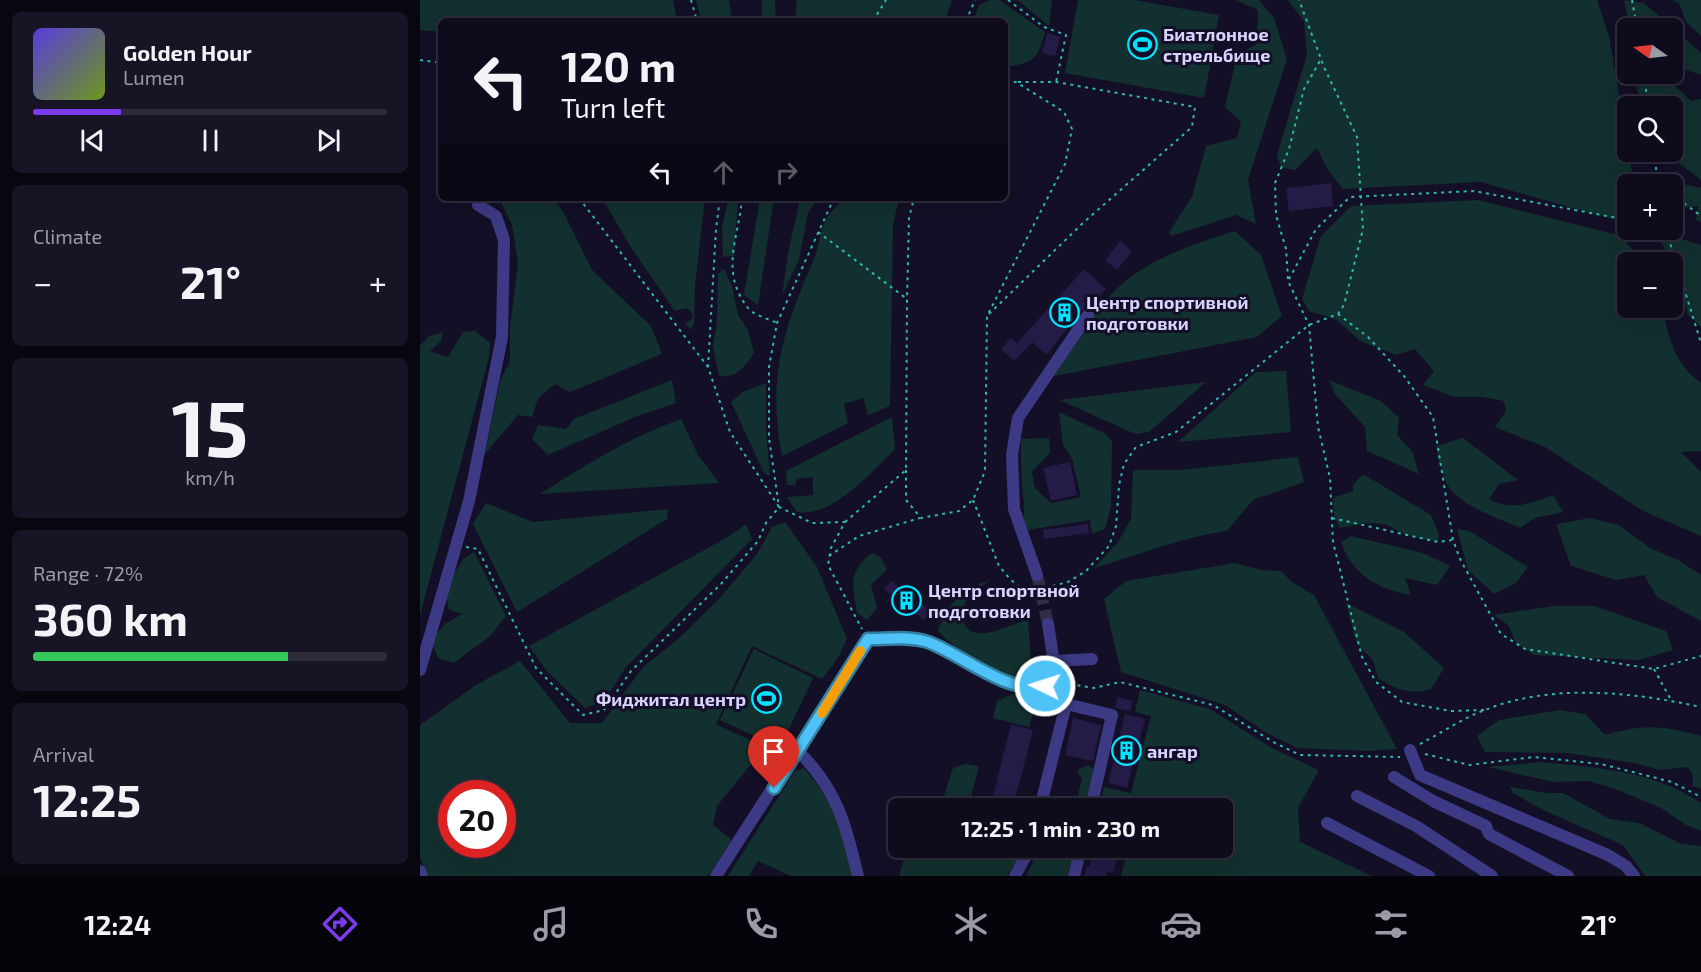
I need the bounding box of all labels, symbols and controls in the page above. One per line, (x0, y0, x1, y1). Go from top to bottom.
north arrow (1617, 18, 1683, 84)
map controls (1617, 18, 1683, 318)
place label: Биатлонное стрельбище (1163, 23, 1270, 66)
sports icon: Биатлонное стрельбище (1126, 28, 1158, 60)
text: Golden Hour (123, 39, 252, 65)
text: 120 m (561, 40, 676, 90)
icon: left (462, 42, 540, 120)
text: Lumen (123, 65, 185, 89)
text: Turn left (561, 91, 665, 123)
button: search (1617, 96, 1683, 162)
icon: previous (76, 124, 109, 157)
icon: pause (194, 124, 227, 157)
icon: next (312, 124, 345, 157)
icon: left (644, 156, 677, 189)
icon: ahead (707, 156, 740, 189)
icon: right (770, 156, 803, 189)
button: + (1617, 174, 1683, 240)
text: Climate (33, 224, 102, 248)
button: − (1617, 252, 1683, 318)
text: 21° (180, 254, 241, 308)
text: − (33, 262, 52, 302)
text: + (369, 262, 387, 302)
place label: Центр спортивной подготовки (1086, 291, 1248, 334)
building icon: Центр спортивной подготовки (1049, 296, 1081, 328)
text: 15 (172, 379, 248, 473)
text: km/h (185, 465, 235, 489)
text: Range · 72% (33, 561, 143, 585)
place label: Центр спортвной подготовки (928, 579, 1079, 622)
building icon: Центр спортвной подготовки (891, 584, 923, 616)
text: 360 km (33, 591, 188, 645)
position arrow (1013, 654, 1077, 718)
sports icon: Фиджитал центр (751, 683, 783, 715)
place label: Фиджитал центр (596, 688, 746, 710)
pin (748, 726, 799, 788)
icon: arrive (757, 735, 790, 768)
building icon: ангар (1110, 735, 1142, 767)
place label: ангар (1147, 740, 1198, 762)
text: Arrival (33, 742, 94, 766)
text: 12:25 (33, 772, 141, 826)
speed limit sign: 20 (438, 780, 516, 858)
text: 12:25 · 1 min · 230 m (961, 815, 1160, 841)
icon: directions (319, 903, 361, 945)
icon: music (530, 903, 572, 945)
icon: phone (740, 903, 782, 945)
icon: climate (950, 903, 992, 945)
icon: car (1160, 903, 1202, 945)
icon: filters (1370, 903, 1412, 945)
text: 12:24 (84, 908, 151, 940)
text: 21° (1580, 908, 1617, 940)

